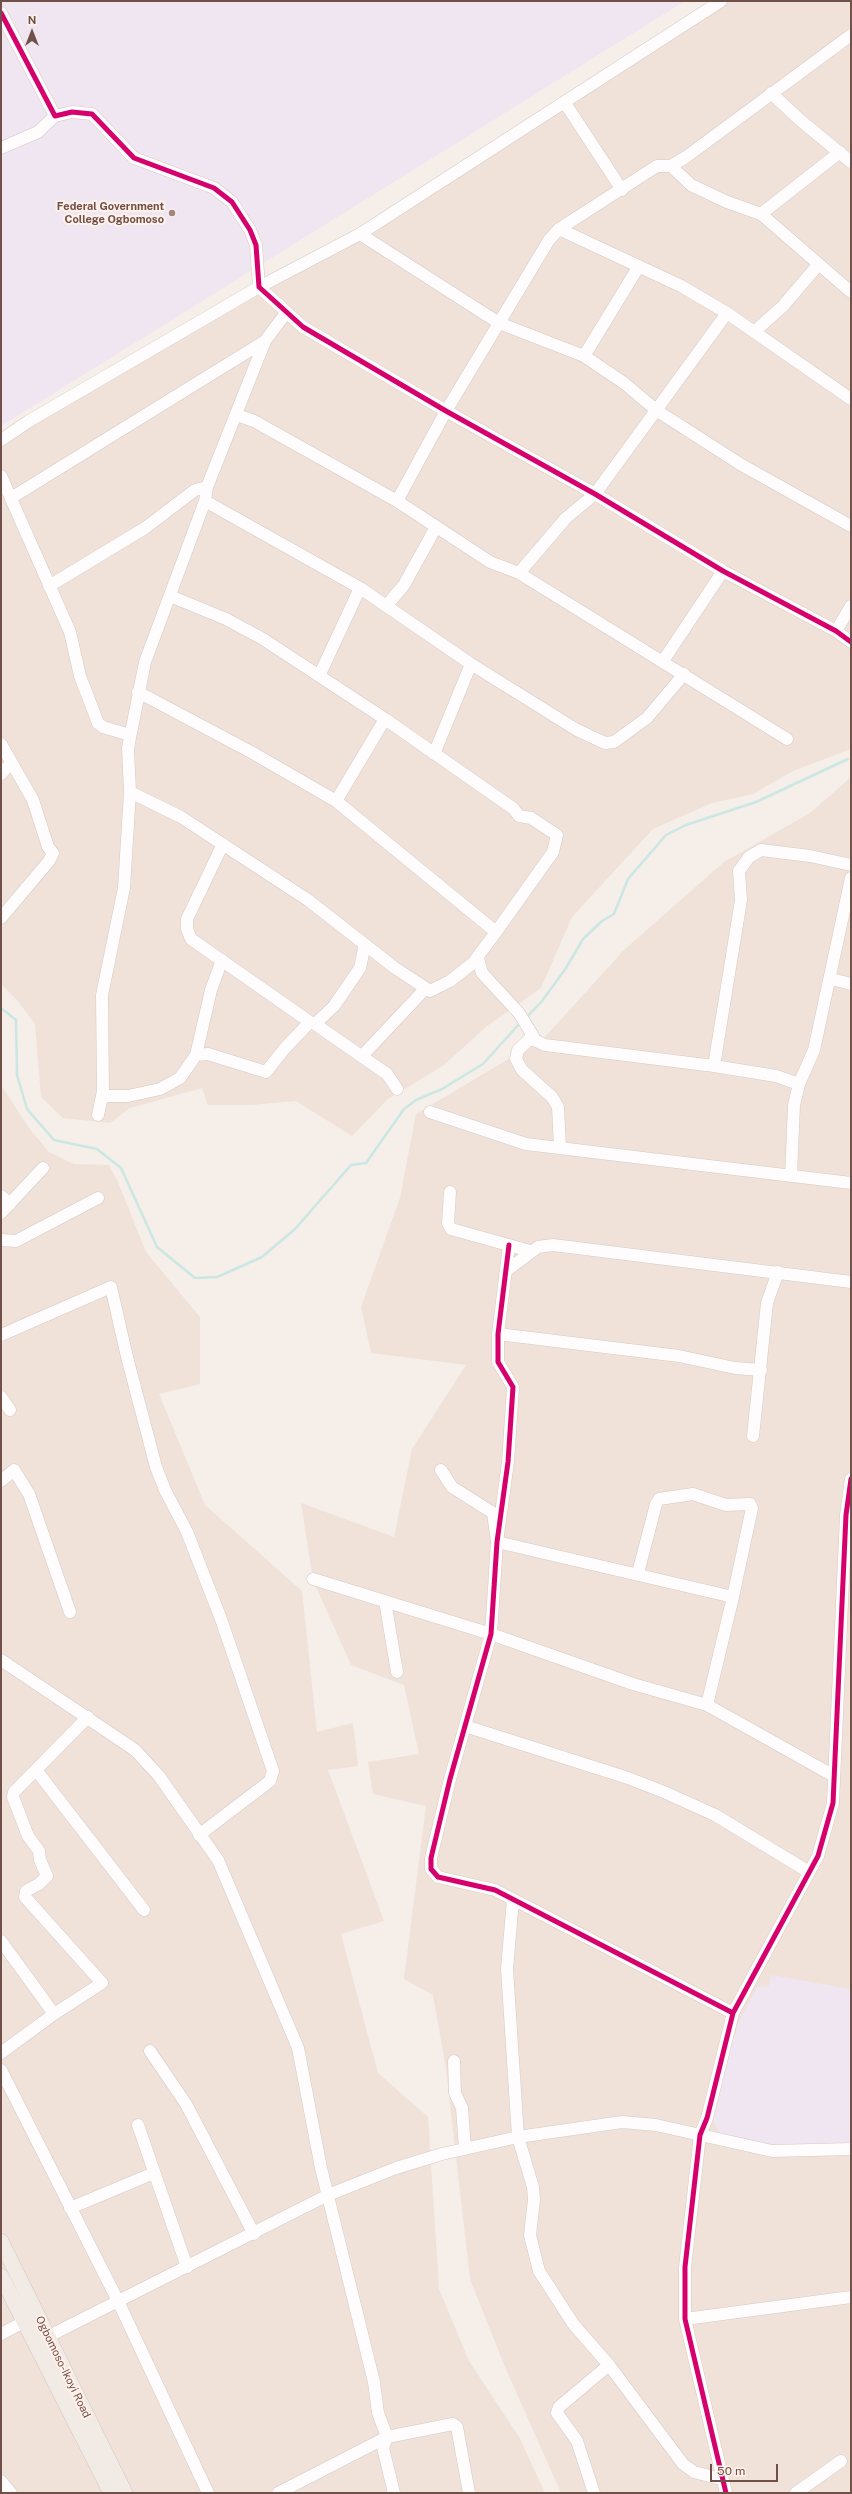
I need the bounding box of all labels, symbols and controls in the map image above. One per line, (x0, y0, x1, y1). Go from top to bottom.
north arrow (12, 12, 52, 52)
text: N (28, 14, 36, 26)
place label: Federal Government College Ogbomoso (57, 200, 164, 226)
marker: Federal Government College Ogbomoso (167, 208, 177, 218)
street label: Ogbomoso-Ikoyi Road (33, 2314, 93, 2420)
scale bar (712, 2456, 780, 2482)
text: 50 m (717, 2464, 745, 2478)

